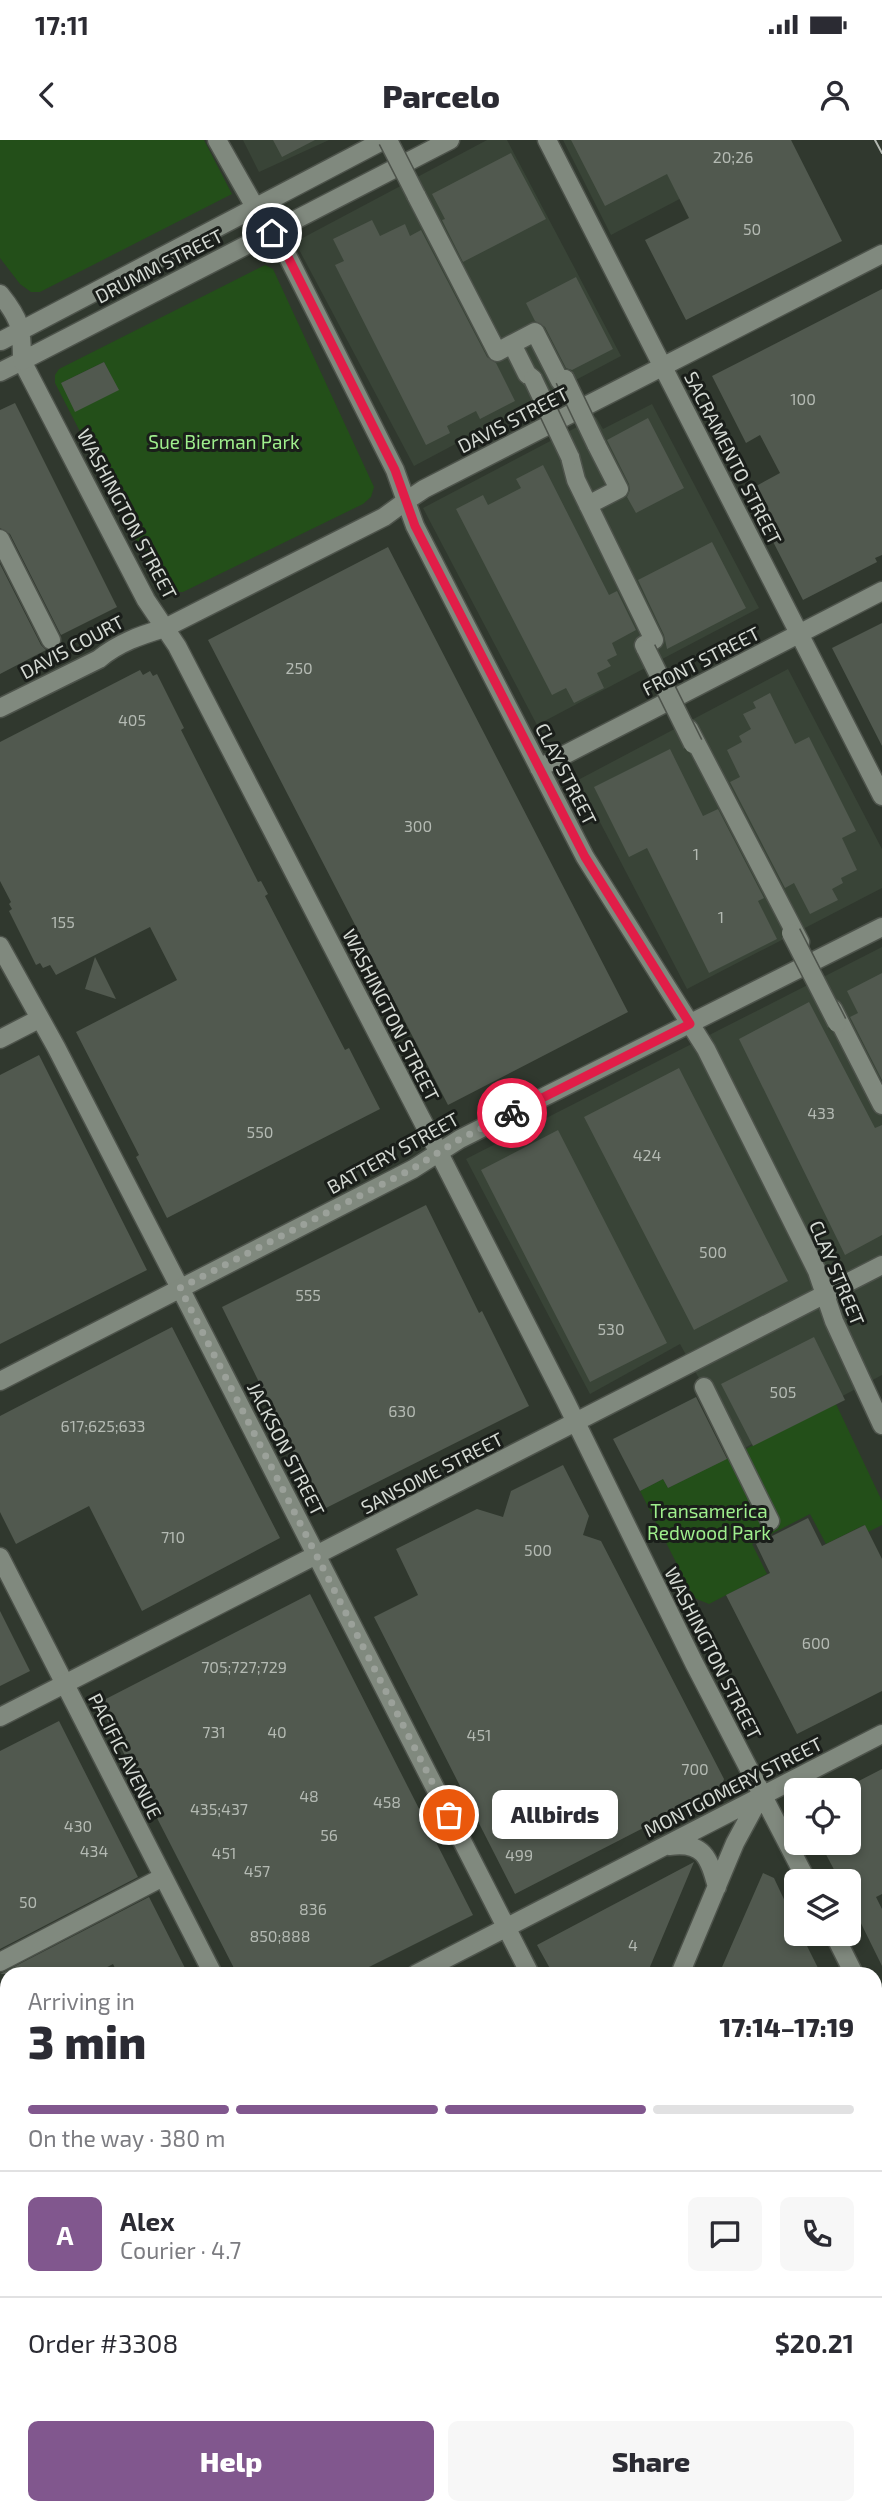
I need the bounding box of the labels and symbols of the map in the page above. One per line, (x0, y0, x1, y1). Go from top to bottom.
house number: 20;26 (713, 147, 753, 166)
pin (242, 203, 302, 263)
house number: 50 (743, 219, 761, 238)
street label: DRUMM STREET (91, 223, 227, 308)
street label: SACRAMENTO STREET (680, 367, 787, 548)
street label: DAVIS STREET (454, 382, 572, 457)
house number: 100 (790, 389, 816, 408)
street label: WASHINGTON STREET (73, 425, 182, 603)
park label: Sue Bierman Park (148, 430, 300, 453)
street label: DAVIS COURT (16, 610, 127, 683)
street label: FRONT STREET (638, 621, 763, 700)
house number: 250 (285, 658, 313, 677)
house number: 405 (118, 710, 146, 729)
street label: CLAY STREET (531, 719, 602, 829)
house number: 300 (404, 816, 432, 835)
house number: 1 (693, 844, 699, 863)
house number: 1 (718, 907, 724, 926)
house number: 155 (51, 912, 75, 931)
street label: WASHINGTON STREET (338, 925, 445, 1105)
courier (477, 1078, 547, 1148)
house number: 433 (807, 1103, 835, 1122)
street label: BATTERY STREET (323, 1107, 463, 1198)
house number: 550 (247, 1122, 273, 1141)
house number: 424 (633, 1145, 661, 1164)
street label: CLAY STREET (805, 1217, 870, 1329)
house number: 500 (699, 1242, 727, 1261)
house number: 555 (295, 1285, 321, 1304)
house number: 530 (597, 1319, 625, 1338)
street label: JACKSON STREET (243, 1378, 330, 1519)
house number: 505 (770, 1382, 796, 1401)
house number: 630 (388, 1401, 416, 1420)
house number: 617;625;633 (61, 1416, 145, 1435)
street label: SANSOME STREET (357, 1427, 507, 1518)
park label: Transamerica Redwood Park (647, 1499, 771, 1544)
house number: 710 (161, 1527, 185, 1546)
house number: 500 (524, 1540, 552, 1559)
street label: WASHINGTON STREET (660, 1563, 767, 1743)
house number: 600 (802, 1633, 830, 1652)
house number: 705;727;729 (201, 1657, 287, 1676)
street label: PACIFIC AVENUE (84, 1689, 167, 1822)
house number: 731 (202, 1722, 226, 1741)
house number: 40 (267, 1722, 287, 1741)
house number: 451 (467, 1725, 491, 1744)
street label: MONTGOMERY STREET (640, 1732, 826, 1842)
house number: 700 (681, 1759, 709, 1778)
pin (419, 1785, 479, 1845)
house number: 48 (299, 1786, 319, 1805)
callout: Allbirds (491, 1790, 617, 1840)
house number: 458 (373, 1792, 401, 1811)
house number: 435;437 (190, 1799, 248, 1818)
house number: 430 (64, 1816, 92, 1835)
house number: 56 (320, 1825, 338, 1844)
house number: 434 (80, 1841, 108, 1860)
house number: 451 (212, 1843, 236, 1862)
house number: 499 (505, 1845, 533, 1864)
house number: 457 (244, 1861, 270, 1880)
house number: 50 (19, 1892, 37, 1911)
house number: 836 (299, 1899, 327, 1918)
house number: 850;888 (250, 1926, 310, 1945)
house number: 4 (628, 1935, 638, 1954)

